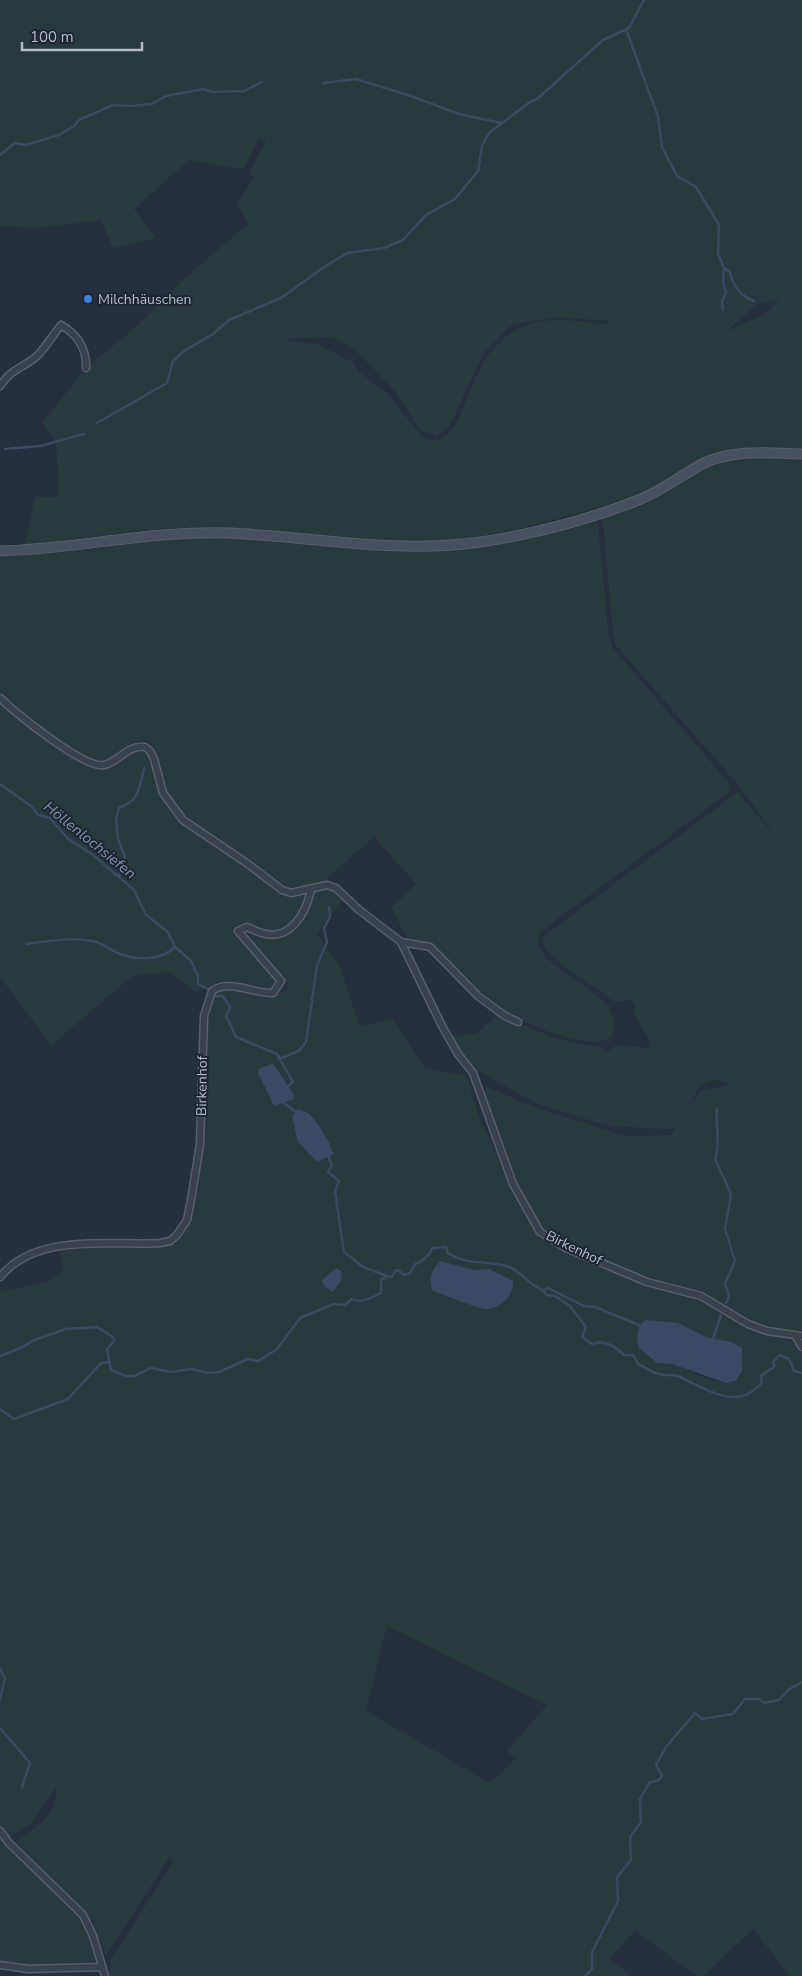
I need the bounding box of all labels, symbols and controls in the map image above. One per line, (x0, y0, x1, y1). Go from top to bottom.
scale bar (22, 20, 142, 52)
text: 100 m (30, 27, 74, 47)
place label: Milchhäuschen (98, 290, 192, 309)
marker: Milchhäuschen (82, 293, 94, 305)
water label: Höllenlochsiefen (40, 797, 140, 883)
street label: Birkenhof (192, 1055, 212, 1116)
street label: Birkenhof (543, 1226, 606, 1270)

